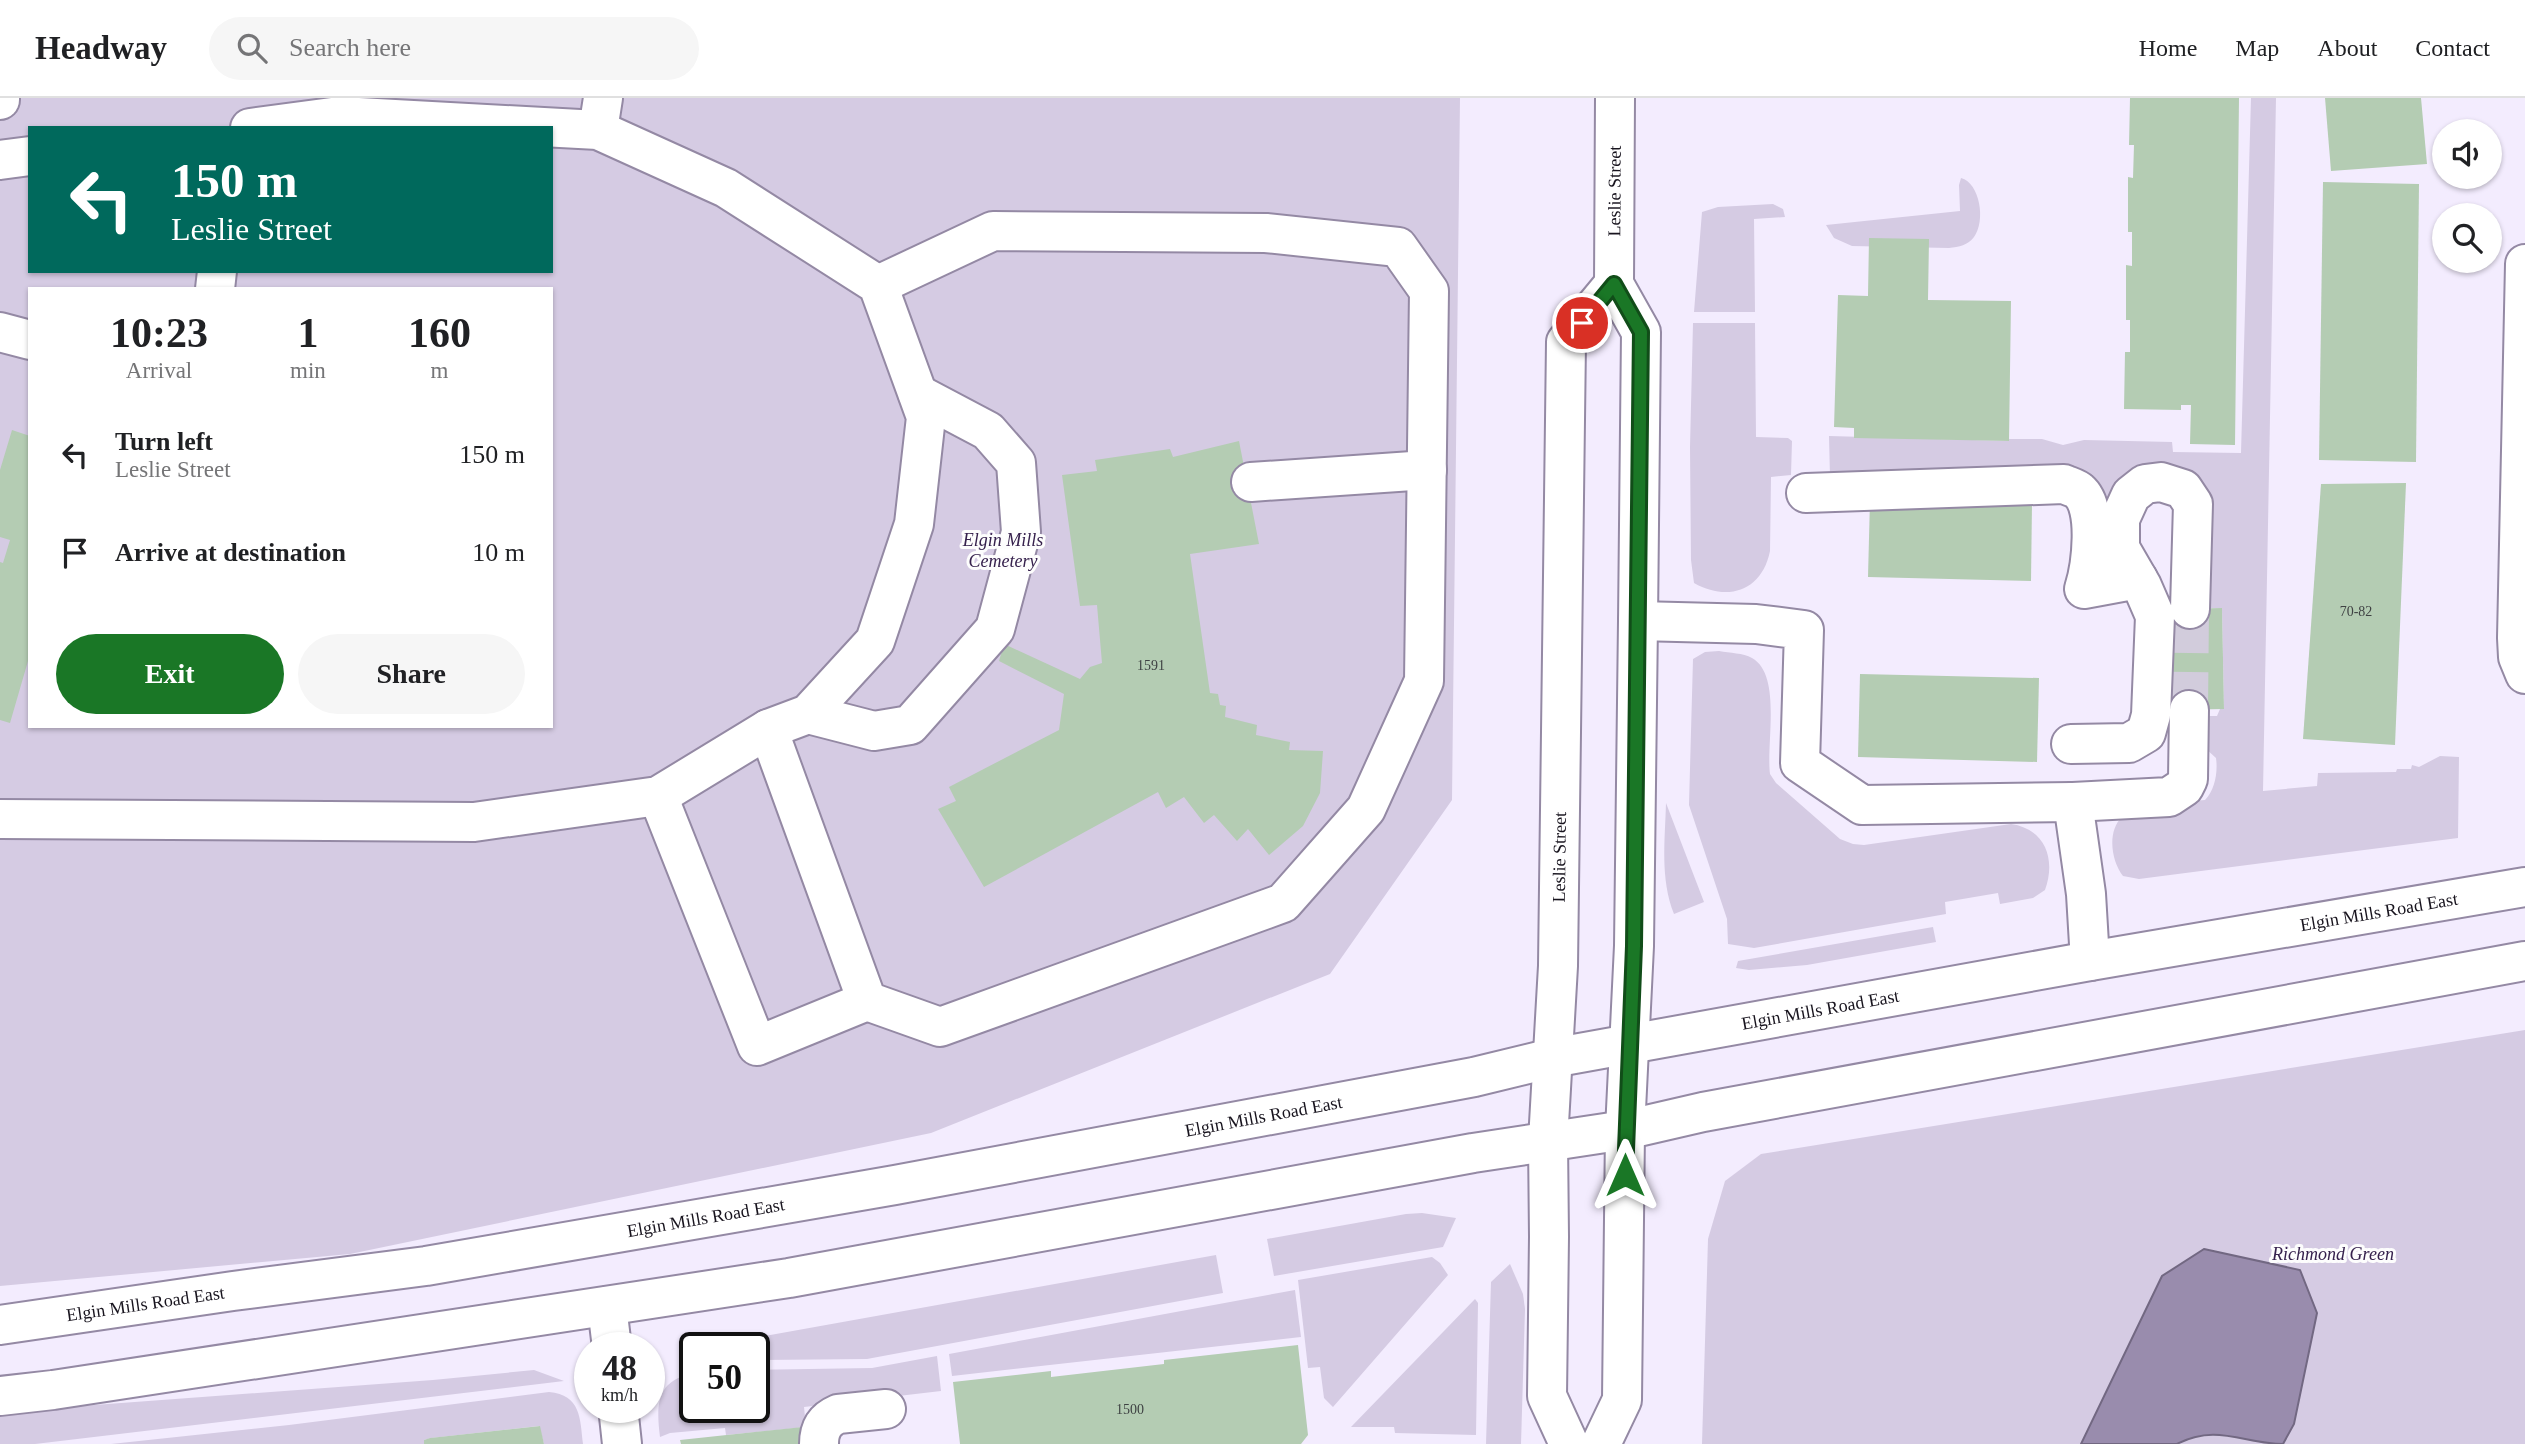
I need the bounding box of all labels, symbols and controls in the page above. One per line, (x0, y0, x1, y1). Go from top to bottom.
search box (209, 17, 699, 80)
icon: search (233, 29, 271, 67)
text: Headway (35, 30, 167, 66)
text: Search here (289, 33, 411, 62)
text: Home (2139, 35, 2197, 61)
text: Map (2235, 35, 2279, 61)
text: About (2317, 35, 2377, 61)
text: Contact (2415, 35, 2490, 61)
map controls (2432, 119, 2502, 273)
button: sound (2432, 119, 2502, 189)
street label: Leslie Street (1604, 146, 1625, 236)
text: 150 m (171, 153, 298, 208)
icon: left (56, 154, 147, 245)
button: search (2432, 203, 2502, 273)
text: Leslie Street (171, 211, 332, 247)
pin (1552, 293, 1612, 353)
icon: arrive (1563, 304, 1601, 342)
text: 10:23 (110, 310, 208, 356)
text: 1 (297, 310, 318, 356)
text: 160 (408, 310, 471, 356)
text: Arrival (126, 358, 192, 383)
text: min (290, 358, 326, 383)
text: m (430, 358, 448, 383)
text: Turn left (115, 427, 213, 456)
icon: left (56, 436, 94, 474)
text: 150 m (459, 440, 525, 469)
text: Leslie Street (115, 457, 231, 482)
park label: Elgin Mills Cemetery (962, 530, 1043, 571)
icon: arrive (56, 534, 94, 572)
text: Arrive at destination (115, 538, 346, 567)
text: 10 m (472, 538, 525, 567)
house number: 70-82 (2340, 604, 2372, 619)
button: Exit (56, 634, 284, 714)
button: Share (298, 634, 525, 714)
house number: 1591 (1137, 658, 1165, 673)
street label: Leslie Street (1549, 812, 1570, 903)
street label: Elgin Mills Road East (2299, 889, 2459, 935)
street label: Elgin Mills Road East (1740, 986, 1901, 1034)
street label: Elgin Mills Road East (1183, 1092, 1344, 1141)
position arrow (1588, 1138, 1662, 1212)
street label: Elgin Mills Road East (625, 1194, 786, 1241)
park label: Richmond Green (2271, 1244, 2394, 1264)
street label: Elgin Mills Road East (65, 1282, 226, 1325)
speed limit sign: 50 (679, 1332, 770, 1423)
text: 48 (602, 1349, 637, 1388)
text: km/h (601, 1385, 638, 1405)
house number: 1500 (1116, 1402, 1144, 1417)

